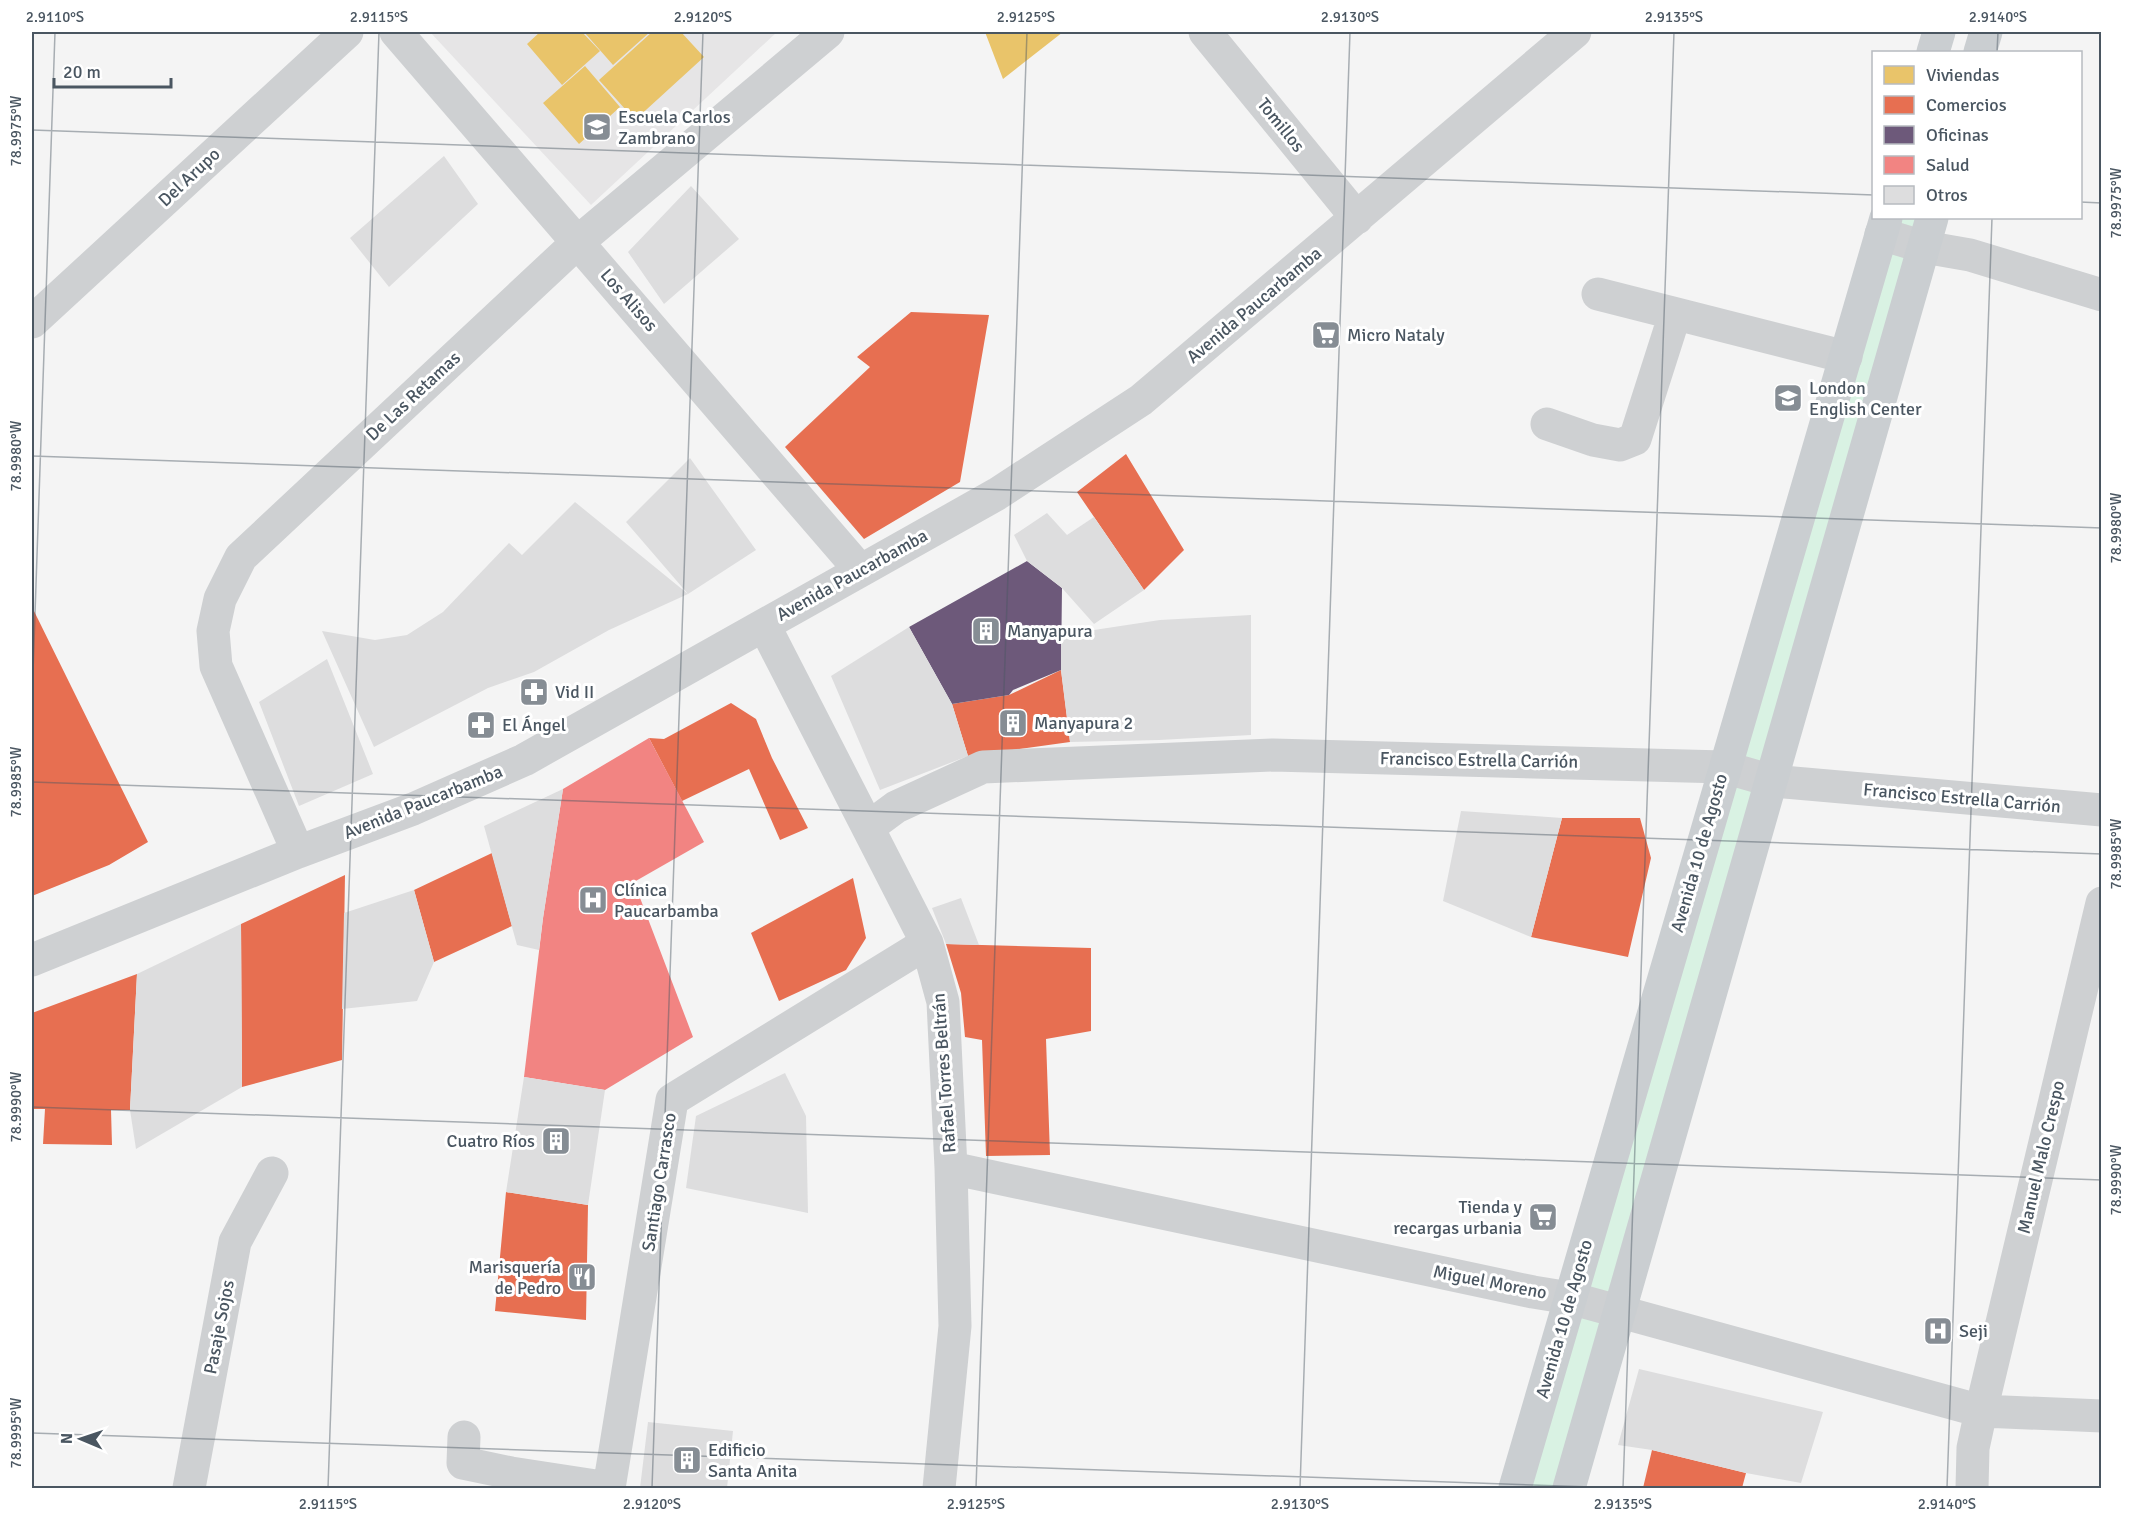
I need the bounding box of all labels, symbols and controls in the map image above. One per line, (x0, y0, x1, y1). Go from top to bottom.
text: 2.9110°S (26, 8, 84, 26)
text: 2.9115°S (350, 8, 408, 26)
text: 2.9120°S (674, 8, 732, 26)
text: 2.9125°S (997, 8, 1055, 26)
text: 2.9130°S (1321, 8, 1379, 26)
text: 2.9135°S (1645, 8, 1703, 26)
text: 2.9140°S (1969, 8, 2027, 26)
scale bar (54, 51, 171, 89)
legend (1872, 51, 2082, 219)
text: 20 m (63, 61, 101, 83)
text: Viviendas (1926, 64, 1999, 86)
street label: Tomillos (1253, 93, 1310, 157)
text: Comercios (1926, 94, 2007, 116)
text: 78.9975°W (7, 95, 25, 166)
place label: Escuela Carlos Zambrano (618, 106, 731, 149)
school or university icon: Escuela Carlos Zambrano (581, 111, 613, 143)
text: Oficinas (1926, 124, 1989, 146)
street label: Del Arupo (154, 143, 224, 211)
text: Salud (1926, 154, 1970, 176)
text: 78.9975°W (2107, 167, 2125, 238)
text: Otros (1926, 184, 1968, 206)
street label: Avenida Paucarbamba (1182, 242, 1326, 368)
street label: Los Alisos (596, 264, 662, 336)
supermarket icon: Micro Nataly (1310, 319, 1342, 351)
place label: Micro Nataly (1347, 324, 1445, 346)
street label: De Las Retamas (361, 347, 465, 445)
place label: London English Center (1809, 377, 1922, 420)
school or university icon: London English Center (1772, 382, 1804, 414)
text: 78.9980°W (7, 420, 25, 491)
text: 78.9980°W (2107, 492, 2125, 563)
street label: Avenida Paucarbamba (773, 524, 931, 626)
building icon: Manyapura (970, 615, 1002, 647)
place label: Manyapura (1007, 620, 1093, 642)
pharmacy icon: Vid II (518, 676, 550, 708)
place label: Vid II (555, 681, 594, 703)
building icon: Manyapura 2 (997, 707, 1029, 739)
pharmacy icon: El Ángel (465, 709, 497, 741)
place label: Manyapura 2 (1034, 712, 1133, 734)
place label: El Ángel (502, 714, 566, 736)
text: 78.9985°W (7, 746, 25, 817)
street label: Francisco Estrella Carrión (1380, 747, 1578, 773)
street label: Avenida Paucarbamba (340, 760, 506, 844)
street label: Avenida 10 de Agosto (1666, 771, 1732, 935)
street label: Francisco Estrella Carrión (1862, 778, 2062, 818)
text: 78.9985°W (2107, 818, 2125, 889)
place label: Clínica Paucarbamba (614, 879, 719, 922)
hospital icon: Clínica Paucarbamba (577, 884, 609, 916)
street label: Rafael Torres Beltrán (927, 992, 961, 1154)
text: 78.9990°W (7, 1071, 25, 1142)
street label: Manuel Malo Crespo (2013, 1078, 2069, 1236)
street label: Santiago Carrasco (637, 1111, 681, 1253)
building icon: Cuatro Ríos (540, 1125, 572, 1157)
place label: Cuatro Ríos (447, 1130, 535, 1152)
text: 78.9990°W (2107, 1144, 2125, 1215)
place label: Tienda y recargas urbania (1393, 1196, 1523, 1239)
supermarket icon: Tienda y recargas urbania (1527, 1201, 1559, 1233)
street label: Avenida 10 de Agosto (1531, 1237, 1597, 1401)
place label: Marisquería de Pedro (468, 1256, 561, 1299)
street label: Miguel Moreno (1431, 1260, 1549, 1304)
restaurant icon: Marisquería de Pedro (566, 1261, 598, 1293)
street label: Pasaje Sojos (199, 1278, 239, 1376)
hospital icon: Seji (1922, 1315, 1954, 1347)
place label: Seji (1959, 1320, 1988, 1342)
text: 78.9995°W (7, 1397, 25, 1468)
north arrow (51, 1409, 111, 1469)
text: N (57, 1433, 77, 1444)
place label: Edificio Santa Anita (708, 1439, 797, 1482)
building icon: Edificio Santa Anita (671, 1444, 703, 1476)
text: 2.9115°S (299, 1495, 357, 1513)
text: 2.9120°S (623, 1495, 681, 1513)
text: 2.9125°S (947, 1495, 1005, 1513)
text: 2.9130°S (1271, 1495, 1329, 1513)
text: 2.9135°S (1594, 1495, 1652, 1513)
text: 2.9140°S (1918, 1495, 1976, 1513)

